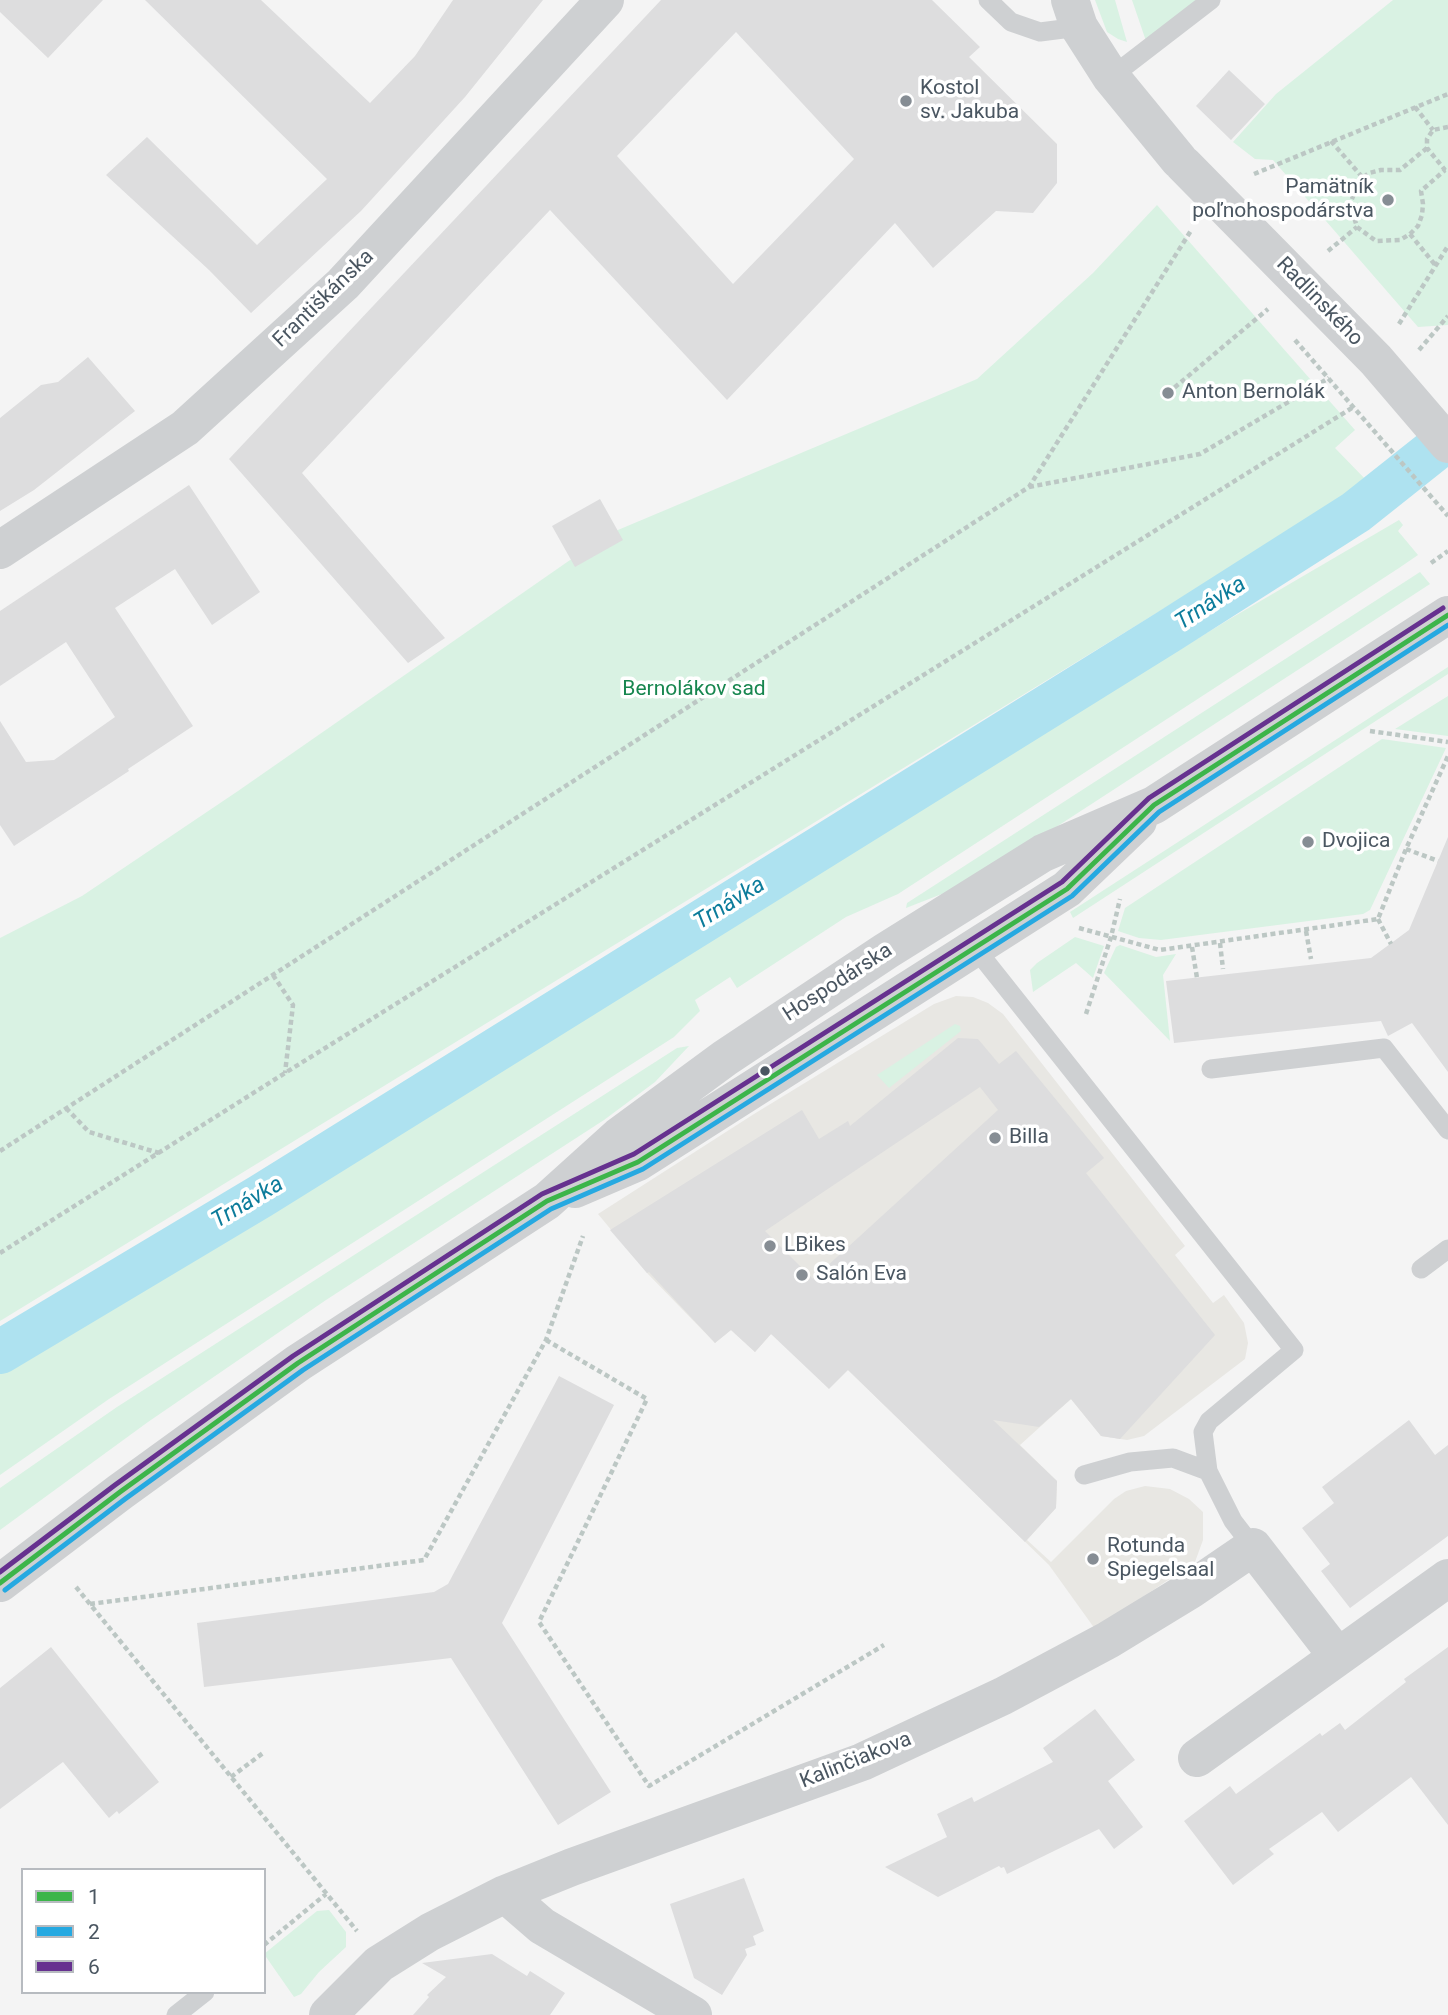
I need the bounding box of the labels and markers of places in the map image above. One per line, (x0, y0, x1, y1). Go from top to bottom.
place label: Kostol sv. Jakuba (920, 76, 1019, 126)
marker: Kostol sv. Jakuba (898, 93, 914, 109)
place label: Pamätník poľnohospodárstva (1192, 175, 1374, 225)
marker: Pamätník poľnohospodárstva (1380, 192, 1396, 208)
place label: Anton Bernolák (1182, 380, 1325, 406)
marker: Anton Bernolák (1160, 385, 1176, 401)
place label: Dvojica (1322, 829, 1390, 855)
marker: Dvojica (1300, 834, 1316, 850)
unlabelled marker (758, 1064, 772, 1078)
place label: Billa (1009, 1125, 1049, 1151)
marker: Billa (987, 1130, 1003, 1146)
place label: LBikes (784, 1233, 846, 1259)
marker: LBikes (762, 1238, 778, 1254)
place label: Salón Eva (816, 1262, 907, 1288)
marker: Salón Eva (794, 1267, 810, 1283)
place label: Rotunda Spiegelsaal (1107, 1534, 1214, 1584)
marker: Rotunda Spiegelsaal (1085, 1551, 1101, 1567)

